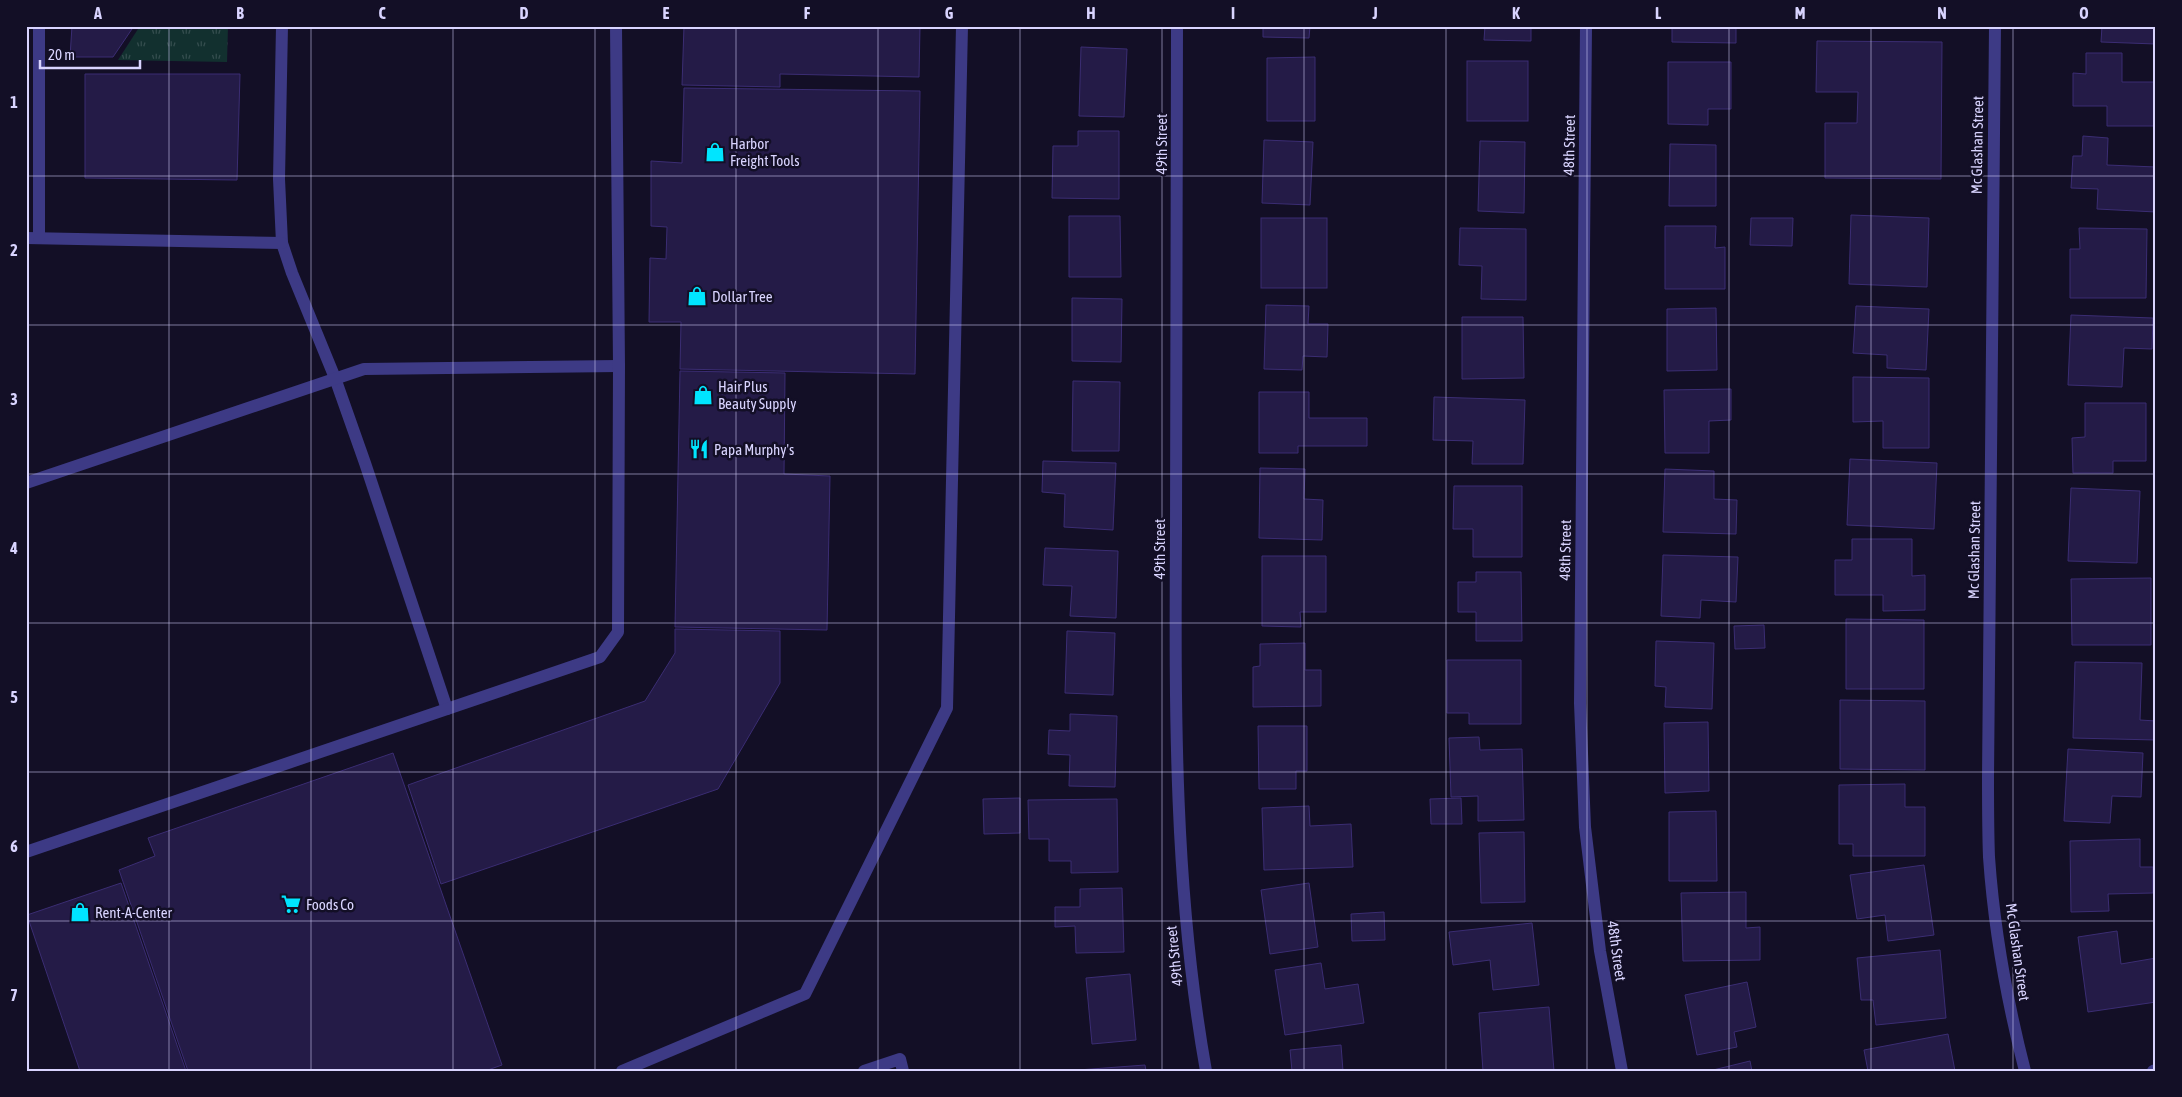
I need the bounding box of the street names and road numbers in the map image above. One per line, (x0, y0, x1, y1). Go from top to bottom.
street label: Mc Glashan Street (1968, 96, 1986, 194)
street label: 49th Street (1153, 114, 1170, 174)
street label: 48th Street (1560, 115, 1578, 175)
street label: Mc Glashan Street (1965, 501, 1983, 599)
street label: 49th Street (1151, 519, 1168, 579)
street label: 48th Street (1556, 520, 1574, 580)
street label: Mc Glashan Street (2003, 902, 2033, 1002)
street label: 48th Street (1604, 920, 1630, 982)
street label: 49th Street (1162, 925, 1186, 987)

